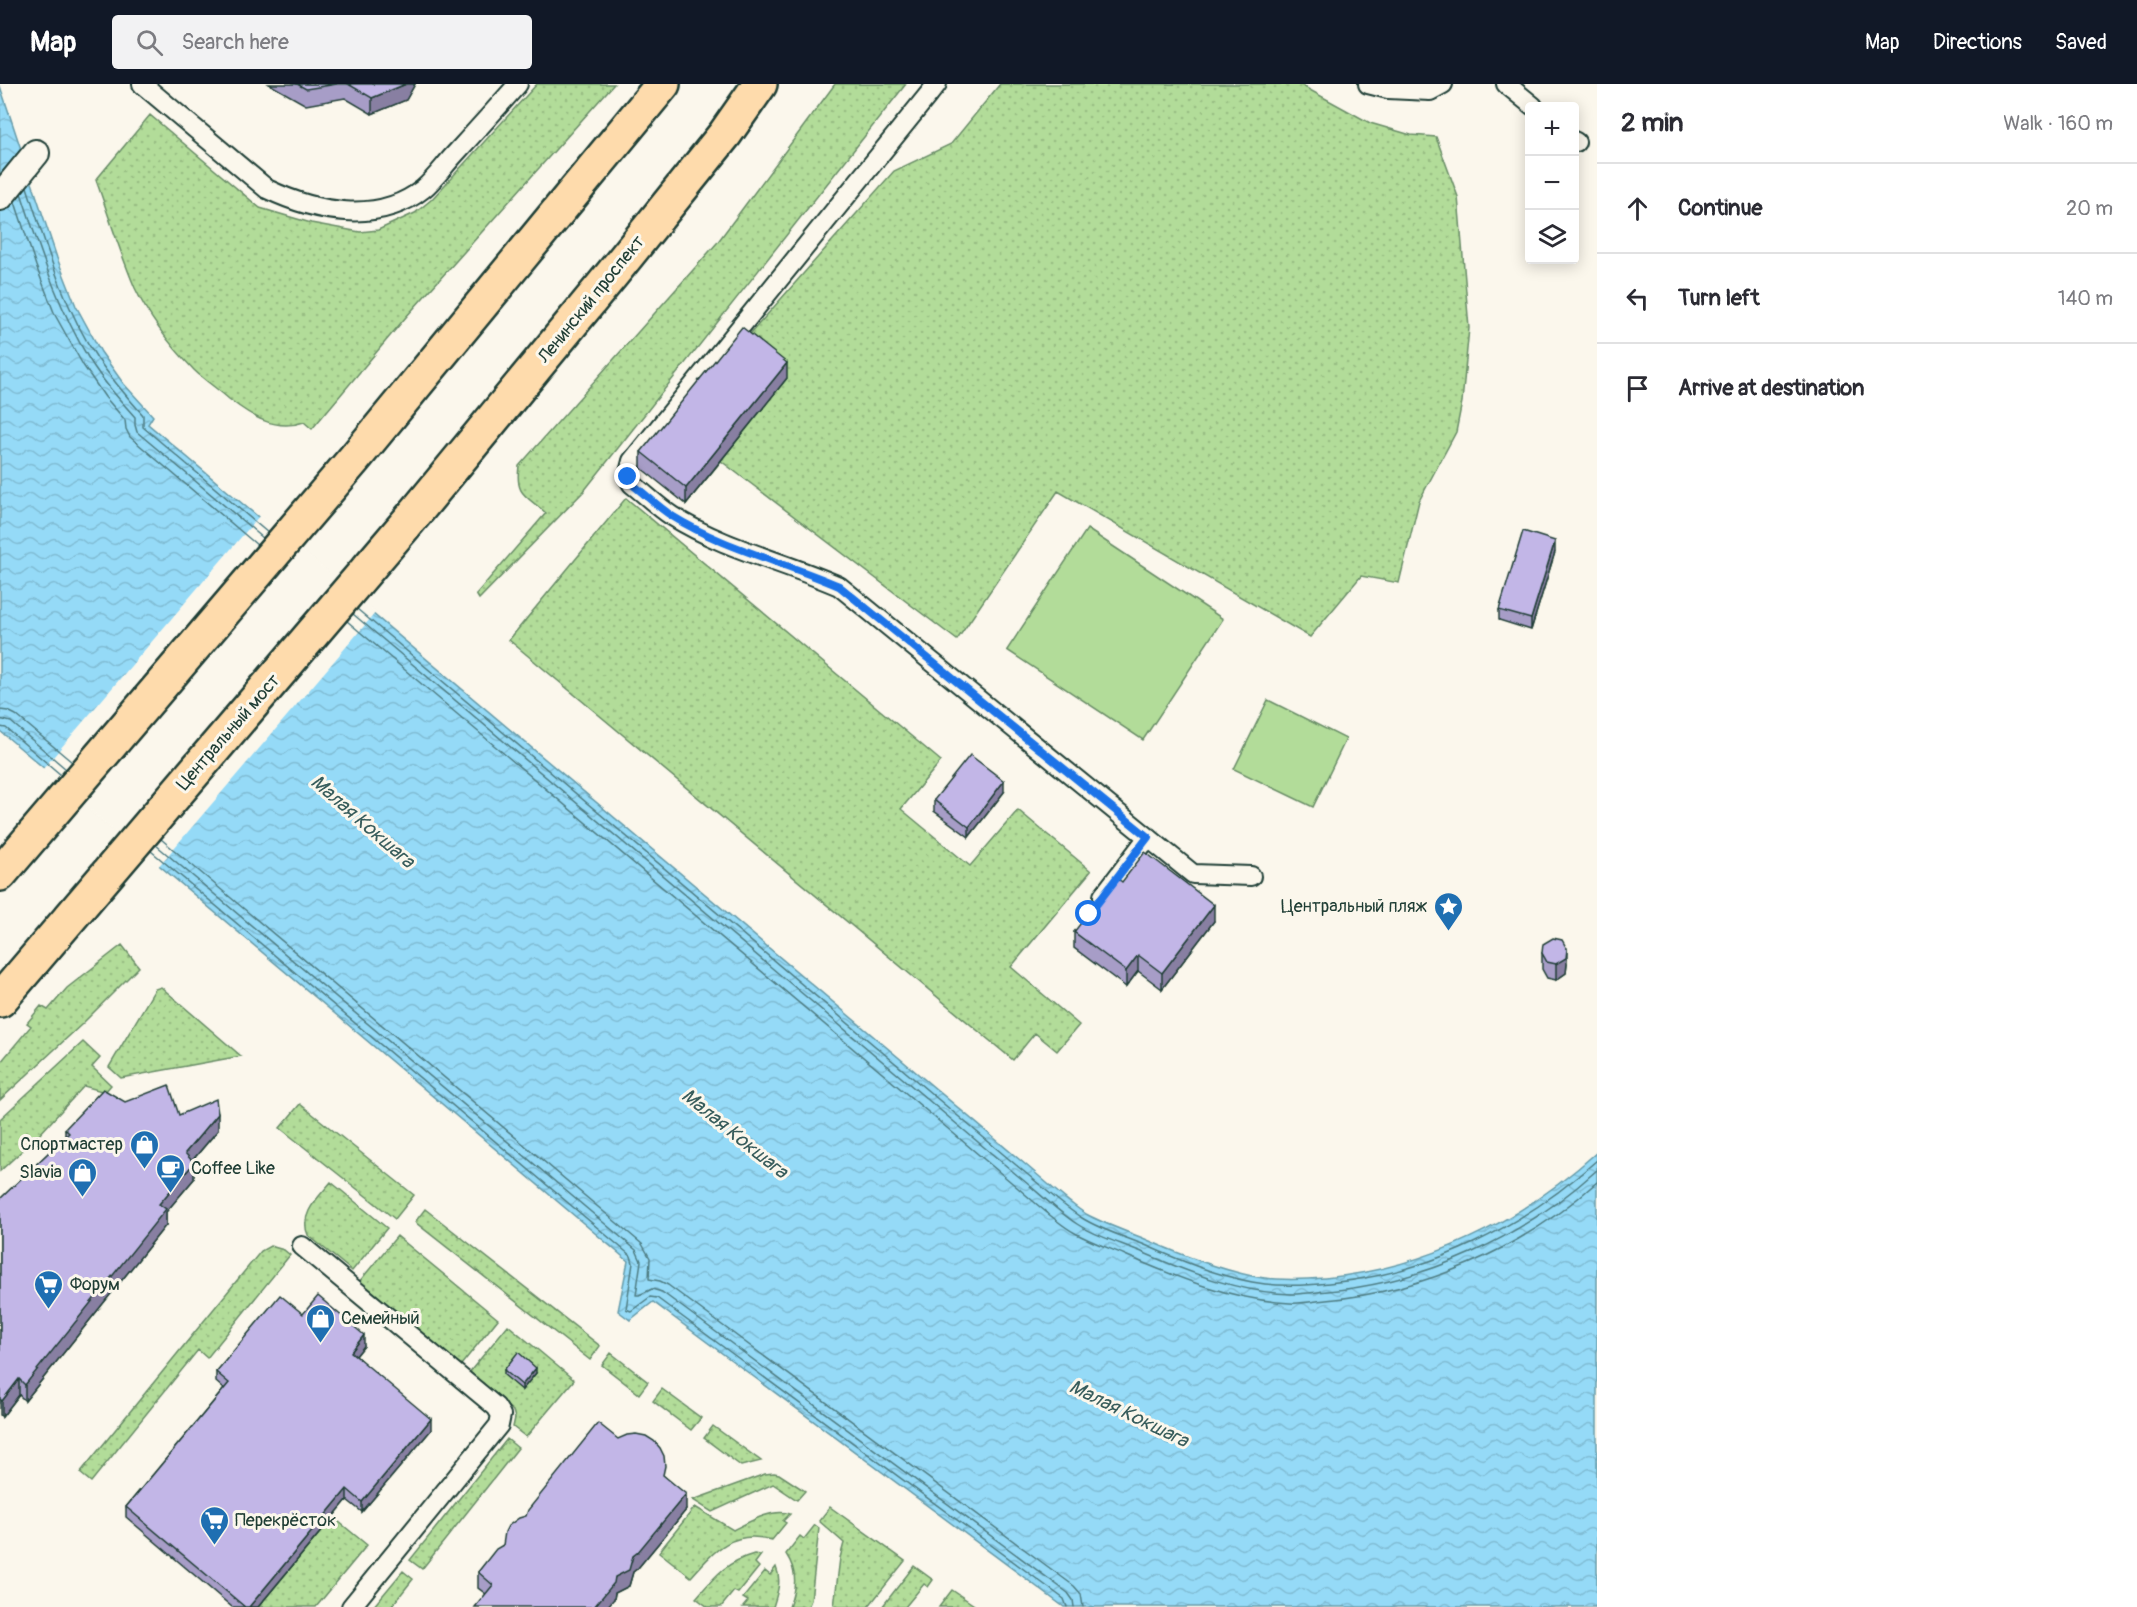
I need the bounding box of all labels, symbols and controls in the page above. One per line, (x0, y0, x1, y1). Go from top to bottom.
search box (112, 15, 532, 69)
text: Map (30, 25, 76, 60)
icon: search (133, 26, 166, 59)
text: Search here (181, 28, 289, 56)
text: Map (1865, 29, 1900, 56)
text: Directions (1933, 29, 2022, 56)
text: Saved (2055, 29, 2107, 56)
map controls (1525, 102, 1579, 264)
button: + (1525, 102, 1579, 156)
text: 2 min (1621, 107, 1683, 139)
text: Walk · 160 m (2003, 111, 2113, 136)
button: − (1525, 156, 1579, 210)
icon: ahead (1621, 192, 1654, 225)
text: Continue (1678, 194, 1762, 222)
text: 20 m (2066, 196, 2113, 221)
button: layers (1525, 210, 1579, 264)
street label: Ленинский проспект (532, 231, 650, 369)
icon: left (1621, 282, 1654, 315)
text: Turn left (1678, 284, 1760, 312)
text: 140 m (2058, 286, 2113, 311)
icon: arrive (1621, 372, 1654, 405)
text: Arrive at destination (1678, 374, 1864, 402)
route end (614, 463, 640, 489)
street label: Центральный мост (172, 669, 285, 795)
water label: Малая Кокшага (306, 769, 421, 874)
place icon: Центральный пляж (1432, 890, 1464, 932)
place label: Центральный пляж (1281, 895, 1427, 918)
route start (1075, 900, 1101, 926)
water label: Малая Кокшага (677, 1083, 794, 1185)
shop icon: Спортмастер (128, 1128, 160, 1170)
place label: Спортмастер (20, 1133, 123, 1156)
cafe icon: Coffee Like (154, 1152, 186, 1194)
shop icon: Slavia (67, 1156, 99, 1198)
place label: Coffee Like (191, 1157, 275, 1180)
place label: Slavia (19, 1161, 62, 1184)
supermarket icon: Форум (33, 1268, 65, 1310)
place label: Форум (70, 1273, 120, 1296)
shop icon: Семейный (304, 1302, 336, 1344)
place label: Семейный (341, 1307, 420, 1330)
water label: Малая Кокшага (1065, 1374, 1194, 1454)
supermarket icon: Перекрёсток (198, 1504, 230, 1546)
place label: Перекрёсток (235, 1509, 336, 1532)

